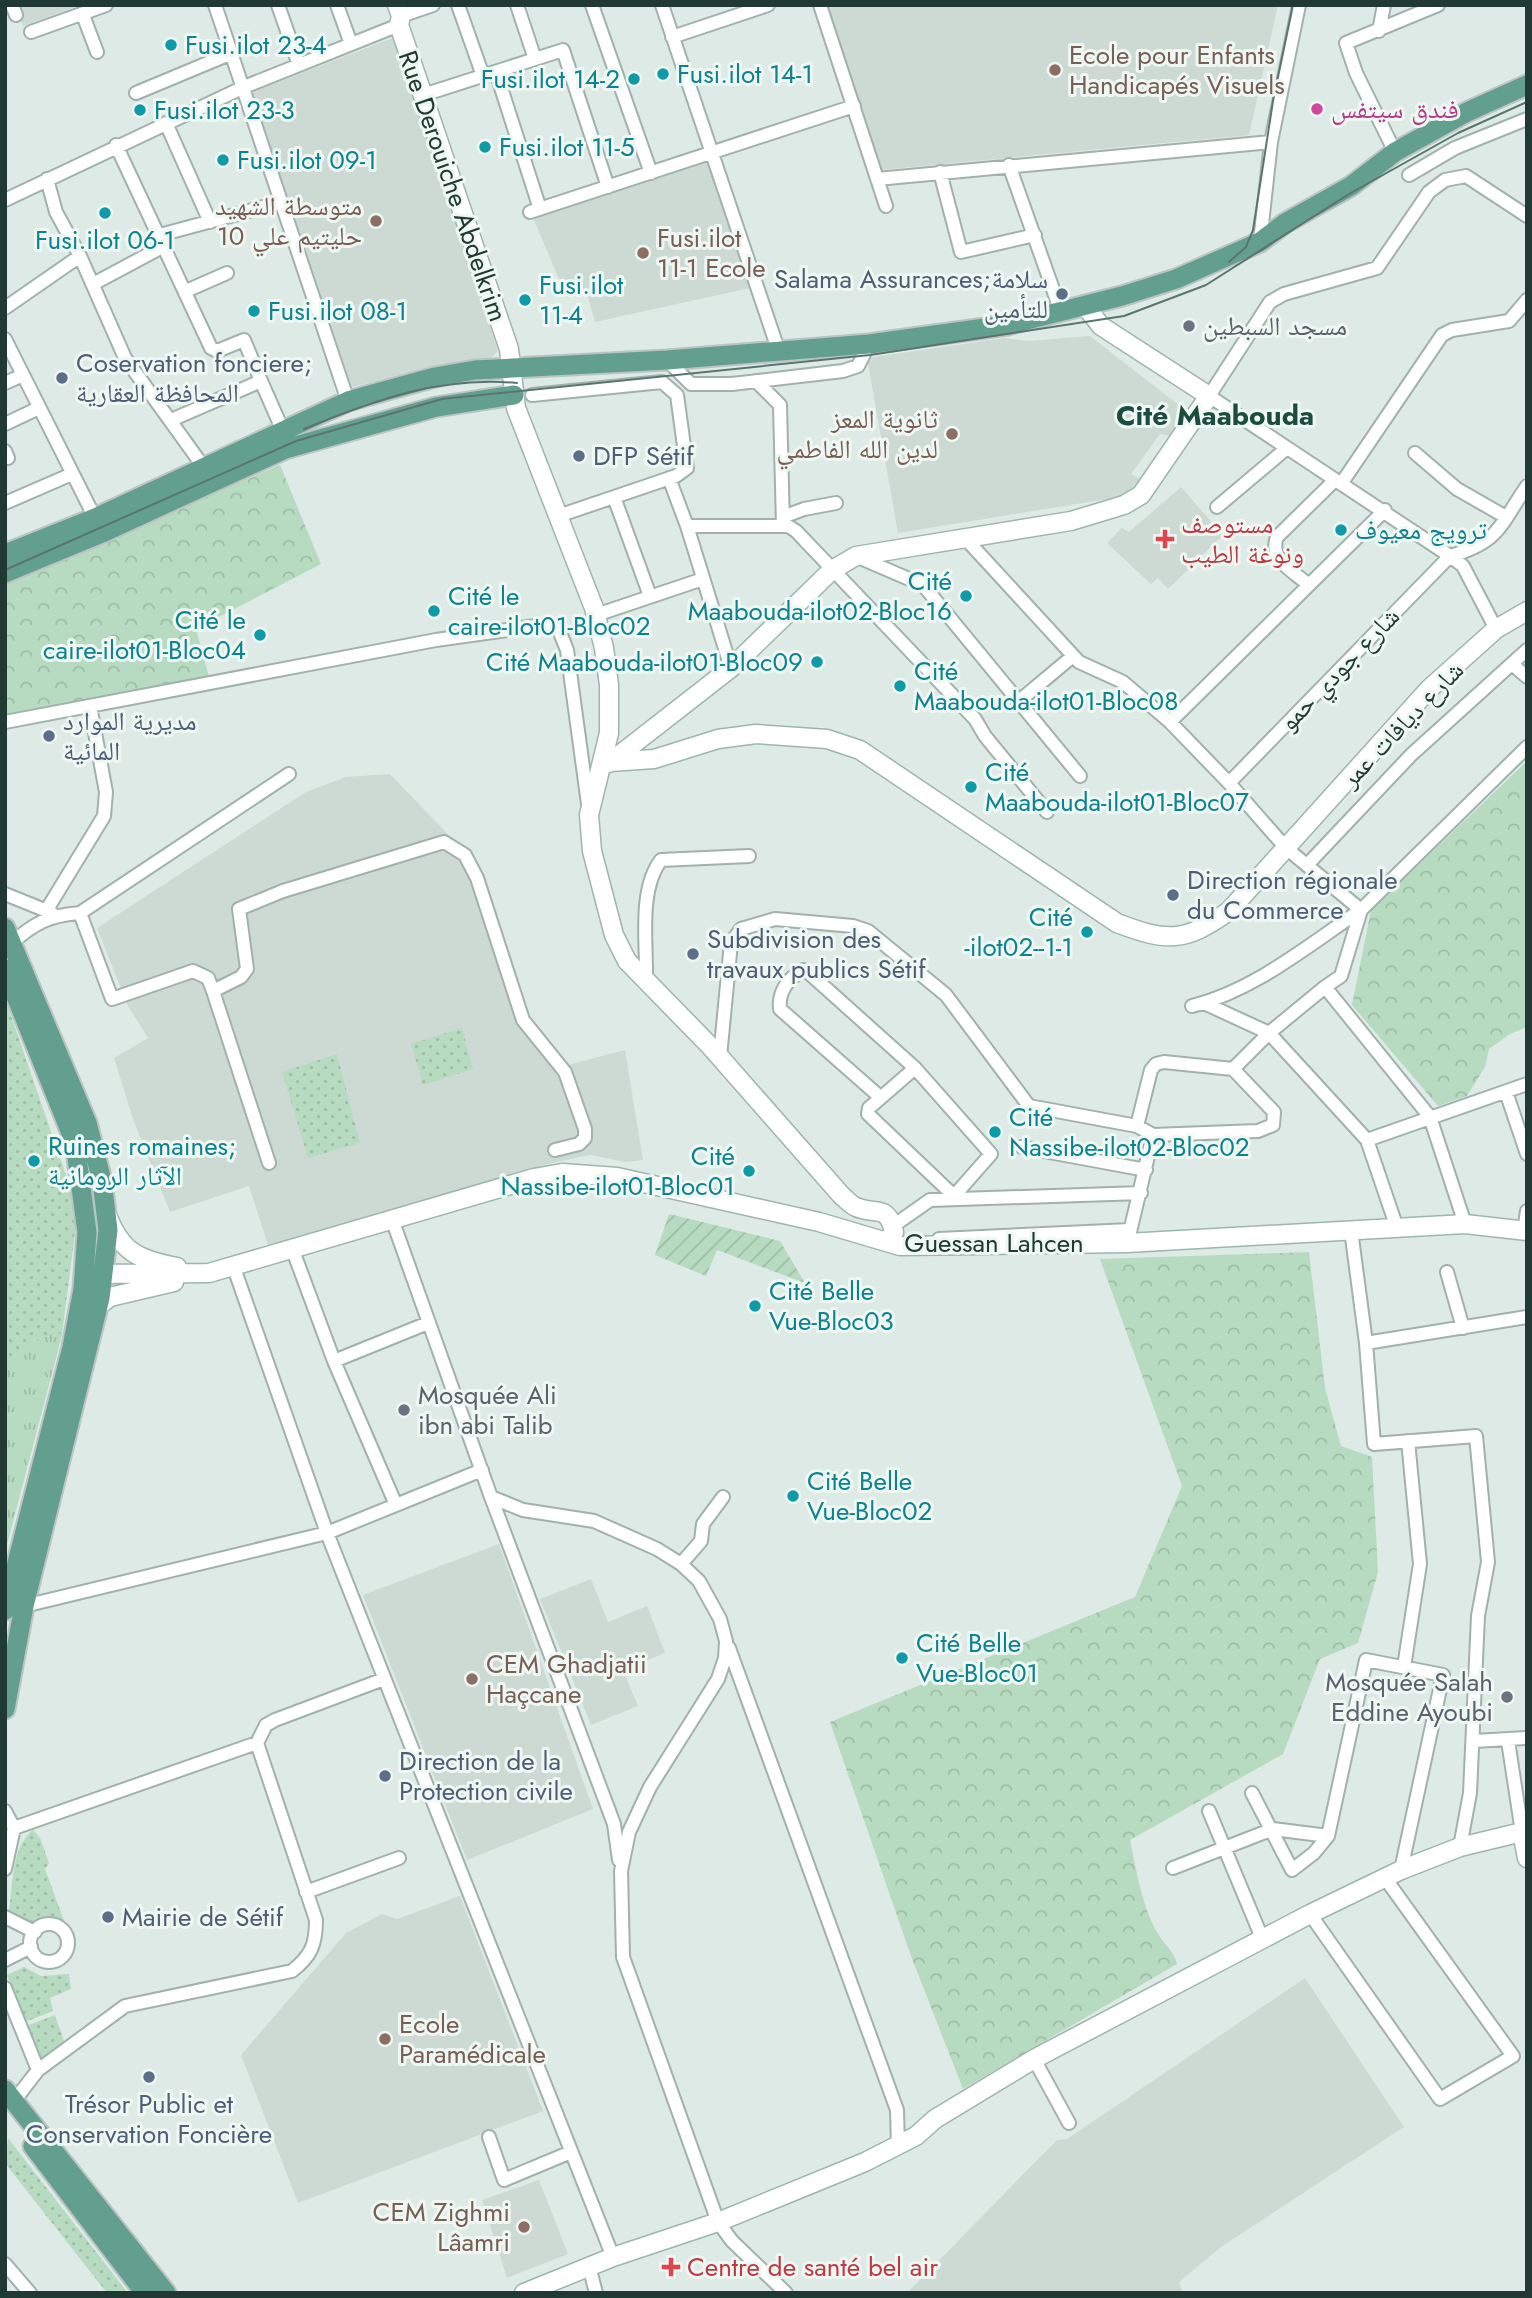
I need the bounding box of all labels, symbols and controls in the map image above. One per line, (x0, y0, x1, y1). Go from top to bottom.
place label: Fusi.ilot 23-4 (185, 26, 327, 64)
place label: Ecole pour Enfants Handicapés Visuels (1069, 36, 1285, 104)
marker: Fusi.ilot 23-4 (163, 37, 179, 53)
street label: Rue Derouiche Abdelkrim (389, 45, 517, 327)
place label: Fusi.ilot 14-1 (677, 55, 813, 93)
place label: Fusi.ilot 14-2 (481, 60, 620, 98)
marker: Ecole pour Enfants Handicapés Visuels (1047, 62, 1063, 78)
marker: Fusi.ilot 14-1 (655, 66, 671, 82)
marker: Fusi.ilot 14-2 (626, 71, 642, 87)
place label: فندق سيتفس (1331, 90, 1459, 128)
place label: Fusi.ilot 23-3 (154, 91, 295, 129)
marker: فندق سيتفس (1309, 101, 1325, 117)
marker: Fusi.ilot 23-3 (132, 102, 148, 118)
place label: Fusi.ilot 11-5 (499, 128, 635, 166)
marker: Fusi.ilot 11-5 (477, 139, 493, 155)
place label: Fusi.ilot 09-1 (237, 141, 377, 179)
marker: Fusi.ilot 09-1 (215, 152, 231, 168)
place label: متوسطة الشهيد حليتيم علي 10 (215, 187, 362, 257)
marker: Fusi.ilot 06-1 (97, 205, 113, 221)
marker: متوسطة الشهيد حليتيم علي 10 (368, 213, 384, 229)
place label: Fusi.ilot 11-1 Ecole (657, 219, 766, 287)
place label: Fusi.ilot 06-1 (35, 221, 175, 259)
marker: Fusi.ilot 11-1 Ecole (635, 245, 651, 261)
place label: Salama Assurances;سلامة للتأمين (774, 260, 1048, 328)
place label: Fusi.ilot 11-4 (539, 266, 624, 334)
marker: Salama Assurances;سلامة للتأمين (1054, 286, 1070, 302)
place label: Fusi.ilot 08-1 (268, 292, 407, 330)
marker: Fusi.ilot 11-4 (517, 292, 533, 308)
marker: Fusi.ilot 08-1 (246, 303, 262, 319)
place label: مسجد السبطين (1203, 307, 1347, 345)
marker: مسجد السبطين (1181, 318, 1197, 334)
place label: Coservation fonciere; المحافظة العقارية (76, 344, 313, 412)
marker: Coservation fonciere; المحافظة العقارية (54, 370, 70, 386)
district label: Cité Maabouda (1116, 395, 1314, 436)
place label: ثانوية المعز لدين الله الفاطمي (777, 400, 938, 470)
marker: ثانوية المعز لدين الله الفاطمي (944, 426, 960, 442)
place label: DFP Sétif (593, 437, 694, 475)
marker: DFP Sétif (571, 448, 587, 464)
place label: مستوصف ونوغة الطيب (1181, 505, 1304, 573)
place label: ترويج معيوف (1355, 511, 1487, 549)
marker: ترويج معيوف (1333, 522, 1349, 538)
marker: مستوصف ونوغة الطيب (1155, 529, 1175, 549)
place label: Cité Maabouda-ilot02-Bloc16 (688, 562, 952, 630)
place label: Cité le caire-ilot01-Bloc02 (448, 577, 651, 645)
marker: Cité Maabouda-ilot02-Bloc16 (958, 588, 974, 604)
street label: شارع جودي حمو (1270, 598, 1409, 741)
place label: Cité le caire-ilot01-Bloc04 (43, 601, 246, 669)
marker: Cité le caire-ilot01-Bloc02 (426, 603, 442, 619)
marker: Cité le caire-ilot01-Bloc04 (252, 627, 268, 643)
place label: Cité Maabouda-ilot01-Bloc09 (486, 643, 803, 681)
place label: Cité Maabouda-ilot01-Bloc08 (914, 652, 1178, 720)
street label: شارع ديافات عمر (1331, 652, 1472, 797)
marker: Cité Maabouda-ilot01-Bloc09 (809, 654, 825, 670)
marker: Cité Maabouda-ilot01-Bloc08 (892, 678, 908, 694)
place label: مديرية الموارد المائية (63, 702, 197, 770)
marker: مديرية الموارد المائية (41, 728, 57, 744)
place label: Cité Maabouda-ilot01-Bloc07 (985, 753, 1249, 821)
marker: Cité Maabouda-ilot01-Bloc07 (963, 779, 979, 795)
place label: Direction régionale du Commerce (1187, 861, 1398, 929)
marker: Direction régionale du Commerce (1165, 887, 1181, 903)
place label: Cité -ilot02--1-1 (964, 898, 1073, 966)
place label: Subdivision des travaux publics Sétif (707, 920, 926, 988)
marker: Cité -ilot02--1-1 (1079, 924, 1095, 940)
marker: Subdivision des travaux publics Sétif (685, 946, 701, 962)
place label: Cité Nassibe-ilot02-Bloc02 (1009, 1098, 1250, 1166)
marker: Cité Nassibe-ilot02-Bloc02 (987, 1124, 1003, 1140)
place label: Ruines romaines; الآثار الرومانية (48, 1127, 237, 1195)
place label: Cité Nassibe-ilot01-Bloc01 (501, 1137, 735, 1205)
marker: Ruines romaines; الآثار الرومانية (26, 1153, 42, 1169)
marker: Cité Nassibe-ilot01-Bloc01 (741, 1163, 757, 1179)
street label: Guessan Lahcen (904, 1224, 1084, 1262)
place label: Cité Belle Vue-Bloc03 (769, 1272, 894, 1340)
marker: Cité Belle Vue-Bloc03 (747, 1298, 763, 1314)
place label: Mosquée Ali ibn abi Talib (418, 1376, 557, 1444)
marker: Mosquée Ali ibn abi Talib (396, 1402, 412, 1418)
place label: Cité Belle Vue-Bloc02 (807, 1462, 932, 1530)
marker: Cité Belle Vue-Bloc02 (785, 1488, 801, 1504)
place label: Cité Belle Vue-Bloc01 (916, 1624, 1038, 1692)
place label: CEM Ghadjatii Haçcane (486, 1645, 647, 1713)
marker: Cité Belle Vue-Bloc01 (894, 1650, 910, 1666)
place label: Mosquée Salah Eddine Ayoubi (1325, 1663, 1493, 1731)
marker: CEM Ghadjatii Haçcane (464, 1671, 480, 1687)
marker: Mosquée Salah Eddine Ayoubi (1499, 1689, 1515, 1705)
place label: Direction de la Protection civile (399, 1742, 573, 1810)
marker: Direction de la Protection civile (377, 1768, 393, 1784)
place label: Mairie de Sétif (122, 1898, 284, 1936)
marker: Mairie de Sétif (100, 1909, 116, 1925)
place label: Ecole Paramédicale (399, 2005, 546, 2073)
marker: Ecole Paramédicale (377, 2031, 393, 2047)
marker: Trésor Public et Conservation Foncière (141, 2069, 157, 2085)
place label: Trésor Public et Conservation Foncière (26, 2085, 272, 2153)
place label: CEM Zighmi Lâamri (373, 2193, 510, 2261)
marker: CEM Zighmi Lâamri (516, 2219, 532, 2235)
place label: Centre de santé bel air (687, 2248, 938, 2286)
marker: Centre de santé bel air (661, 2257, 681, 2277)

